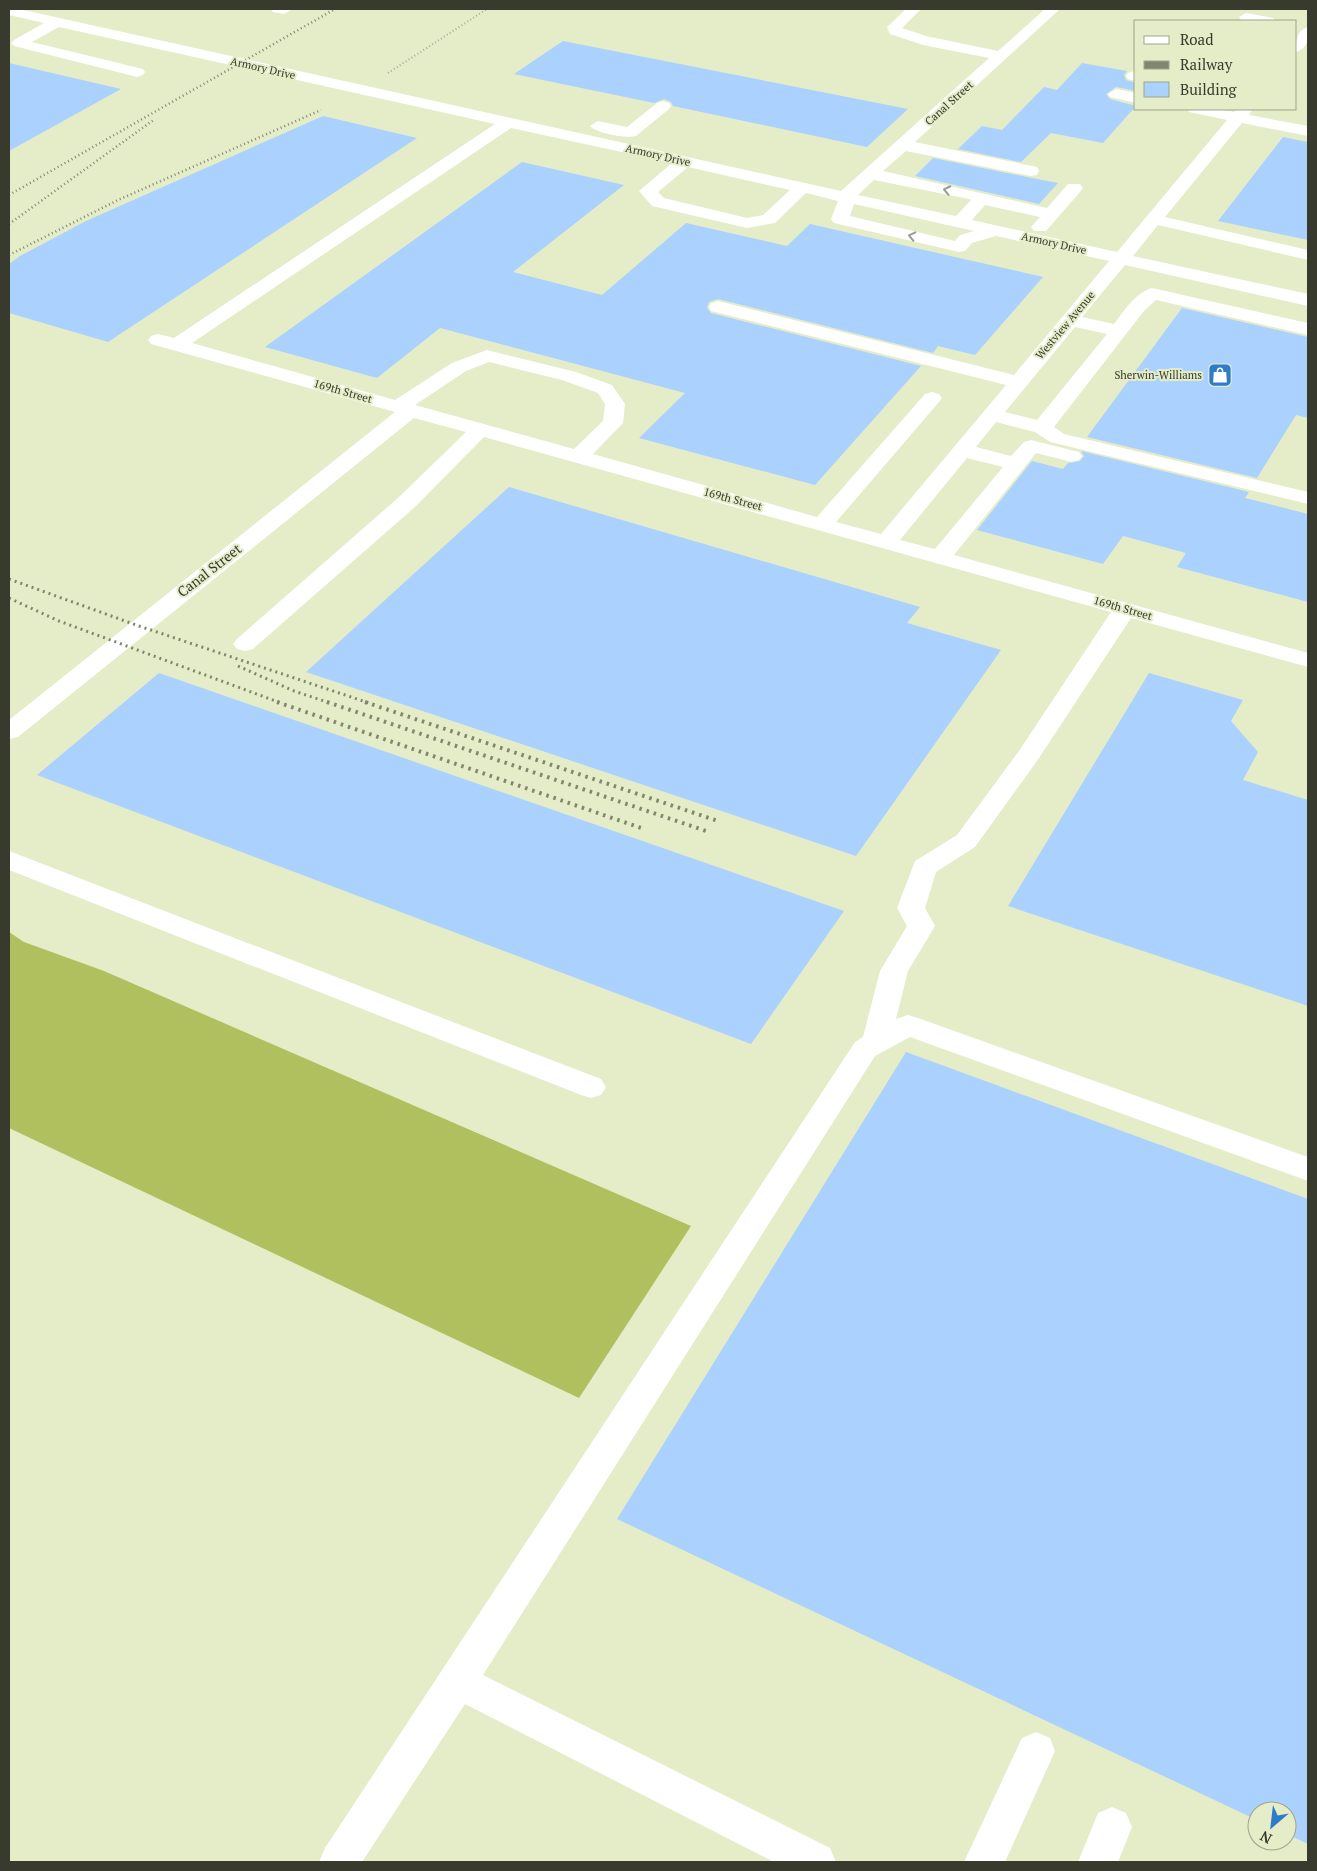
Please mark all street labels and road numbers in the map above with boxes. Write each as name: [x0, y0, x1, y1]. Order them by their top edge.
street label: Armory Drive: [229, 54, 297, 82]
street label: Canal Street: [922, 78, 976, 128]
street label: Armory Drive: [624, 141, 692, 169]
street label: Armory Drive: [1020, 229, 1088, 257]
street label: Westview Avenue: [1032, 288, 1098, 362]
street label: 169th Street: [312, 376, 374, 406]
street label: 169th Street: [702, 484, 764, 514]
street label: Canal Street: [173, 538, 246, 601]
street label: 169th Street: [1092, 593, 1154, 623]

